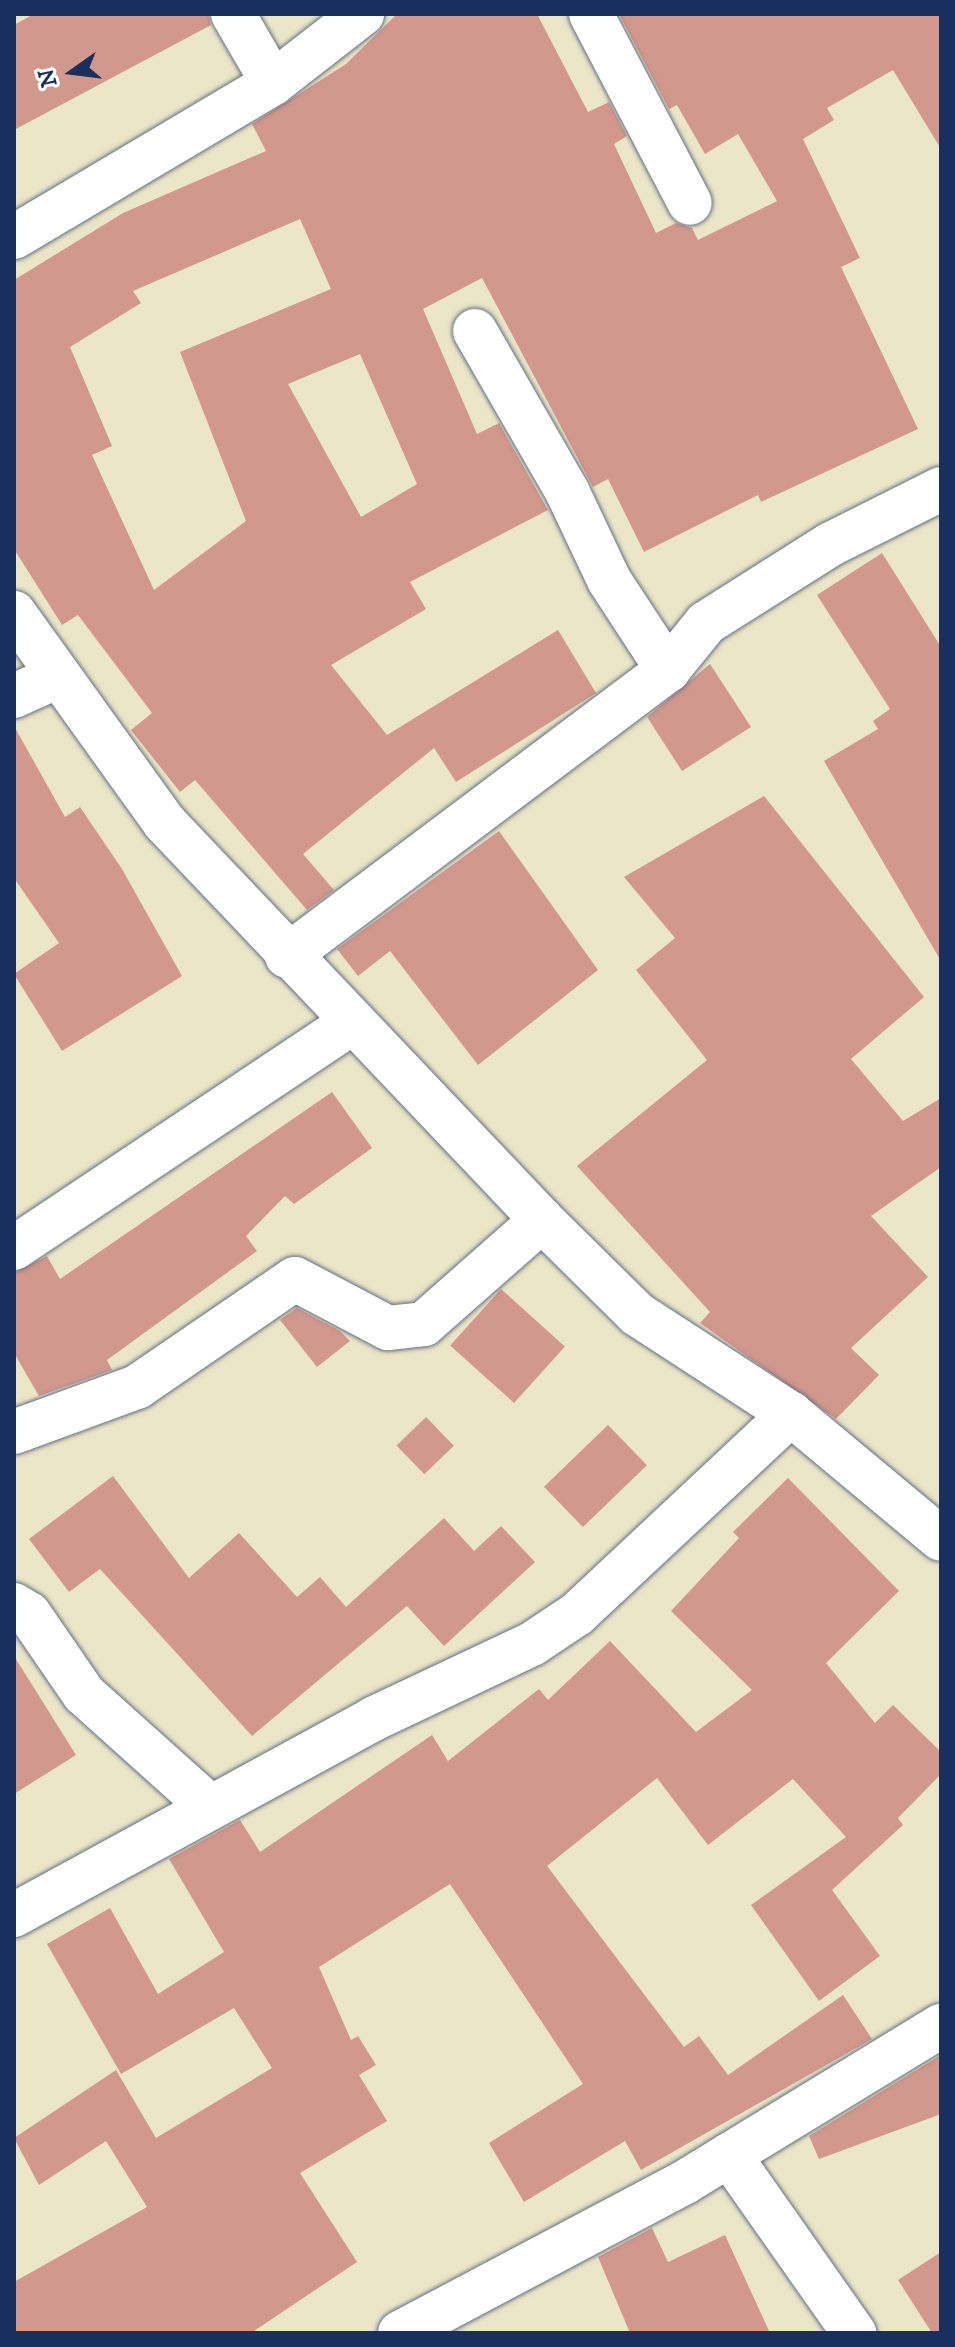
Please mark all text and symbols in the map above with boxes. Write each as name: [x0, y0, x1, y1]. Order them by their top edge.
north arrow: [32, 32, 112, 112]
text: N: [33, 66, 64, 90]

